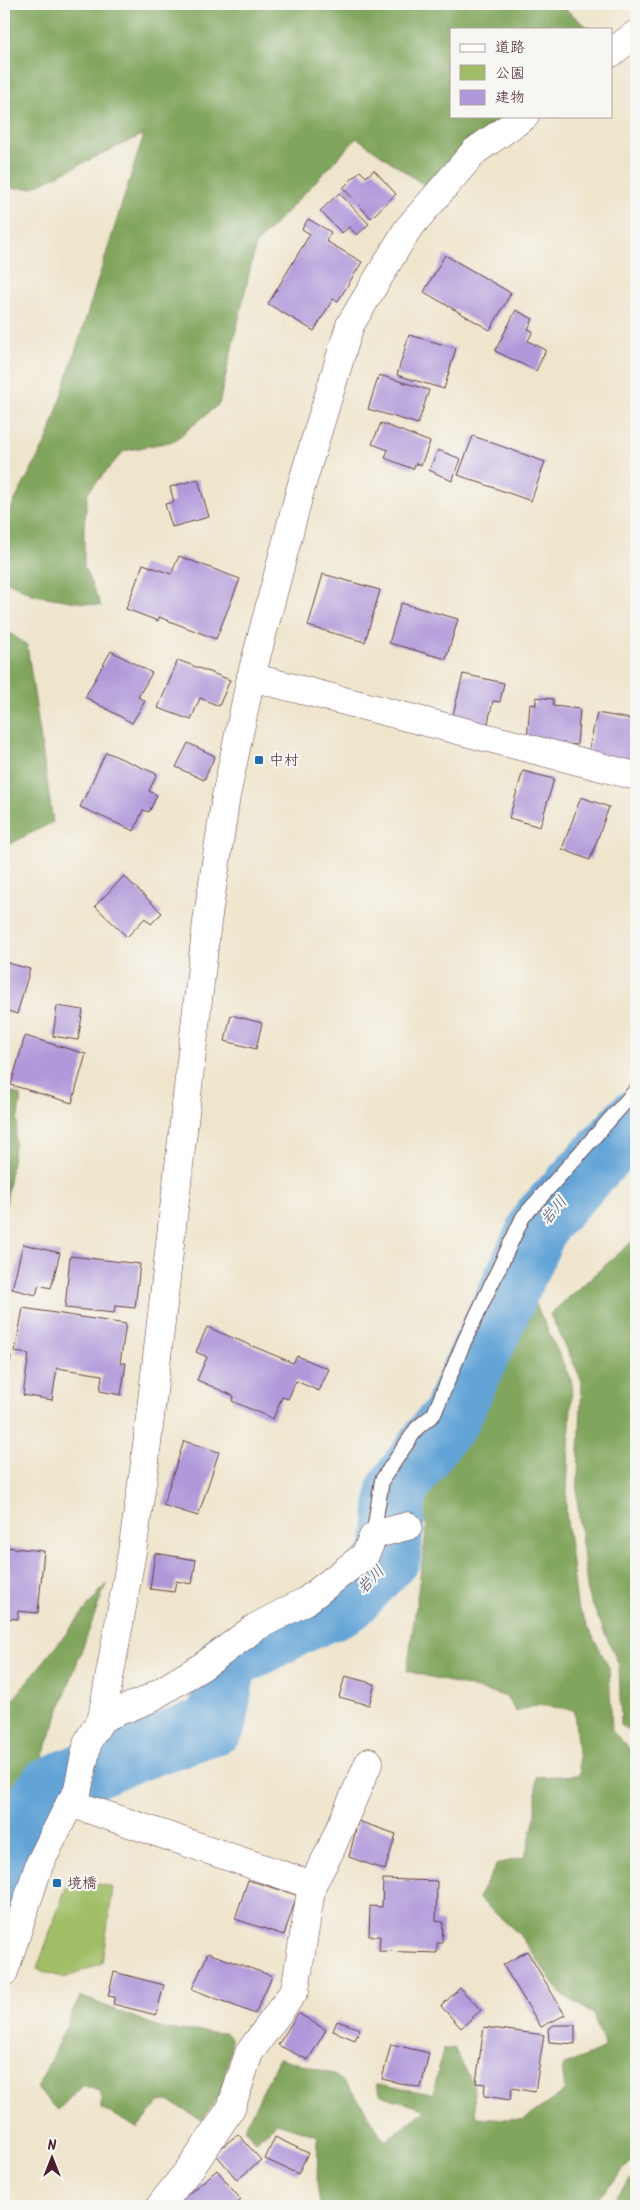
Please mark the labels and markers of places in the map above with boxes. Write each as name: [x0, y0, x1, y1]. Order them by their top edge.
place label: 中村: [269, 749, 299, 773]
marker: 中村: [253, 754, 265, 766]
place label: 境橋: [67, 1872, 97, 1896]
marker: 境橋: [51, 1877, 63, 1889]

